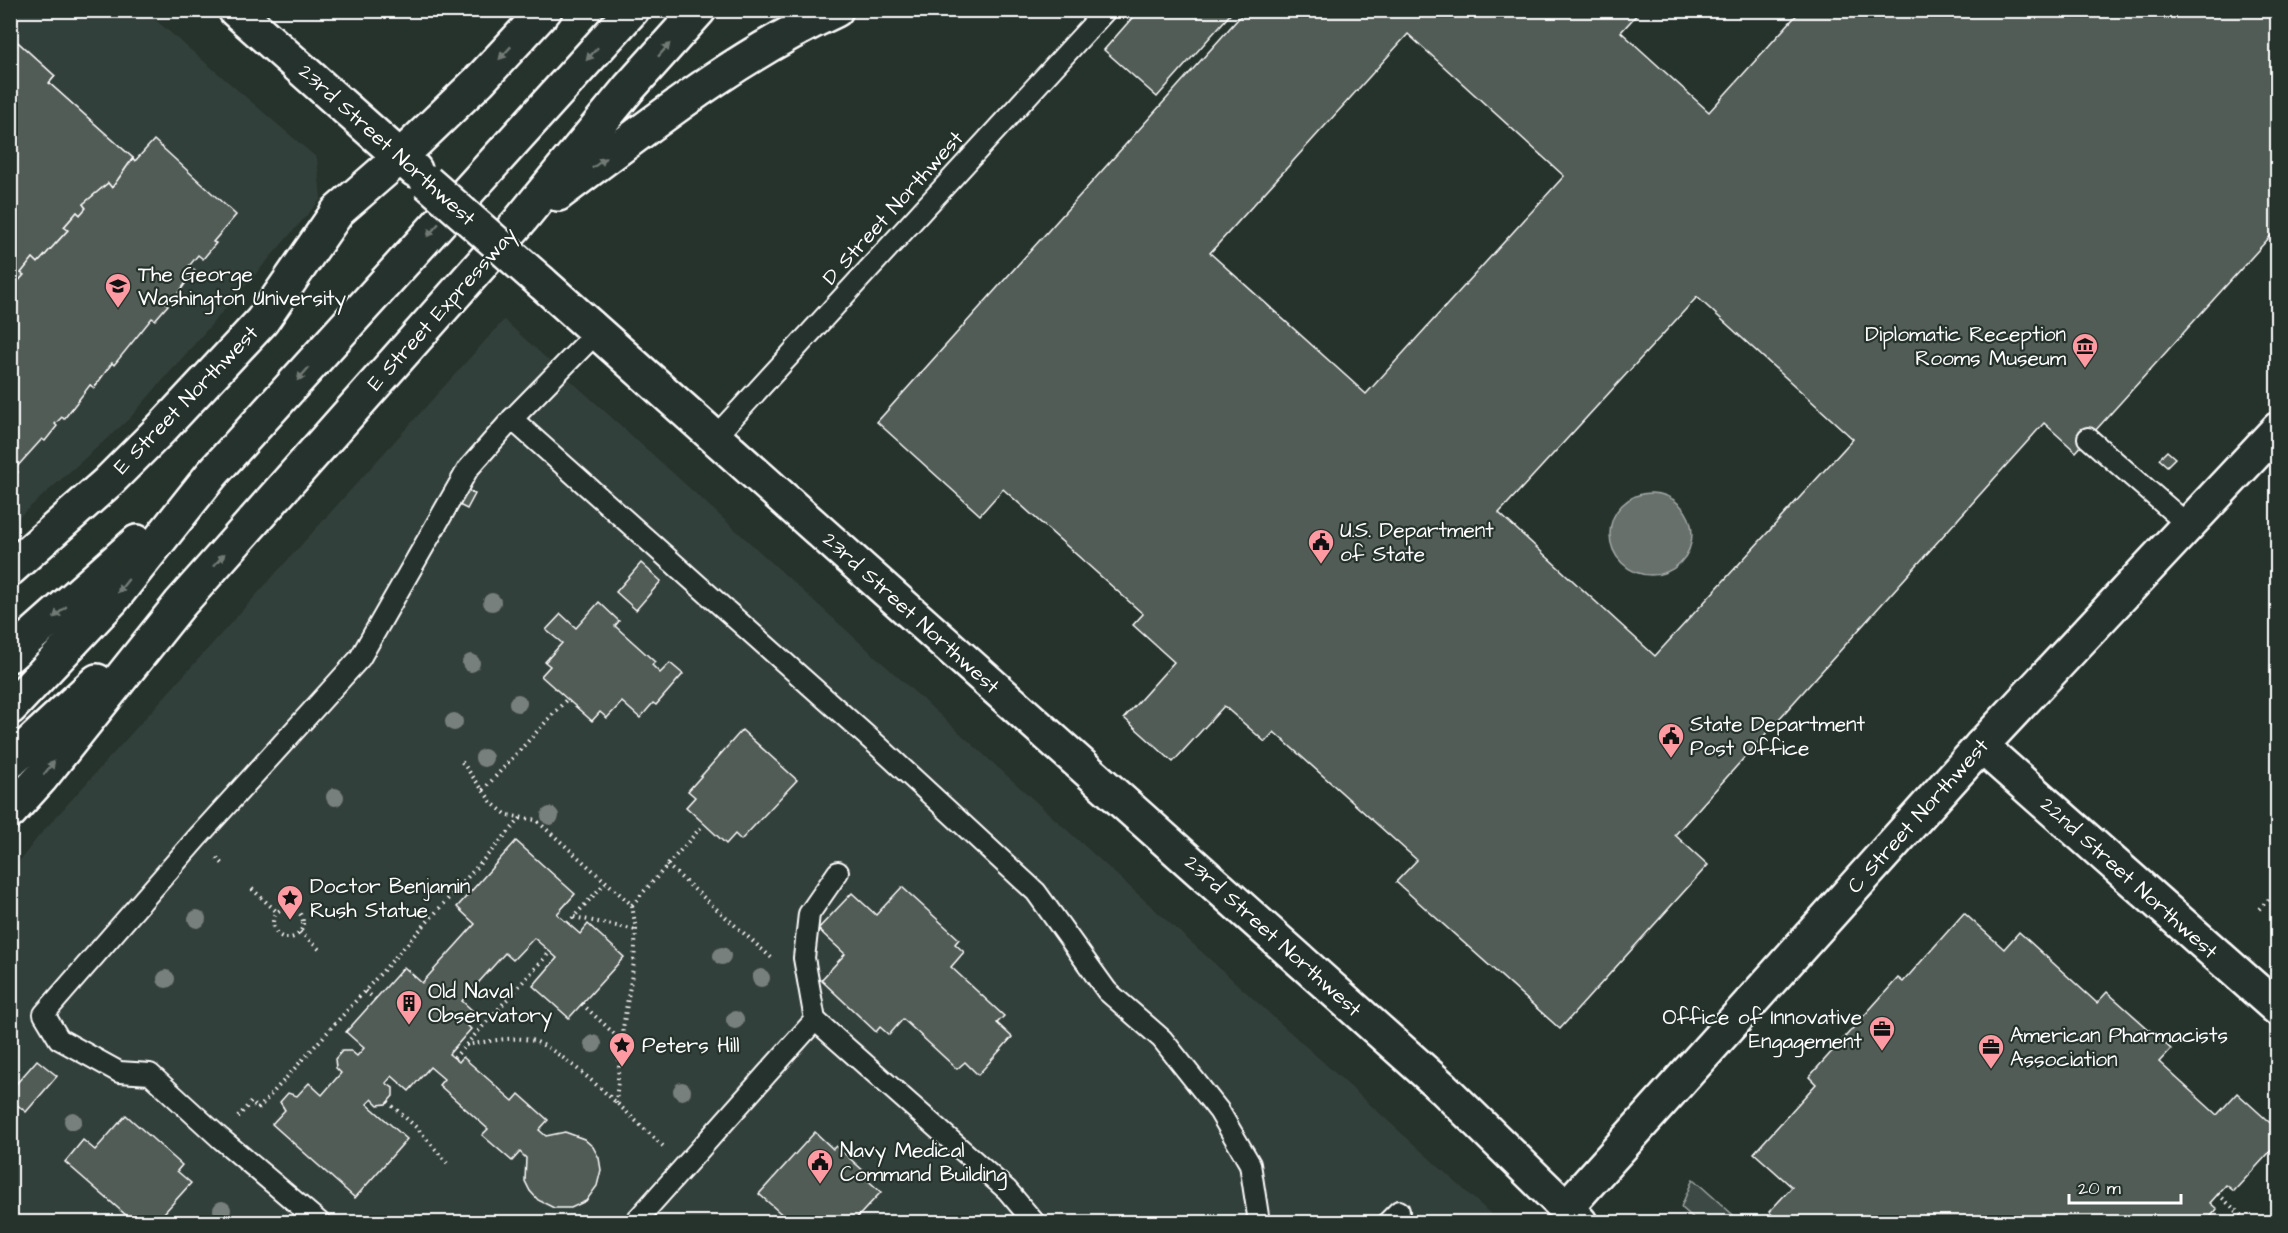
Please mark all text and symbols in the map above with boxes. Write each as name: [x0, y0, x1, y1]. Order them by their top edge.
one-way arrow: [657, 43, 670, 58]
one-way arrow: [498, 46, 512, 61]
one-way arrow: [586, 46, 599, 61]
street label: 23rd Street Northwest: [292, 57, 482, 233]
street label: D Street Northwest: [816, 124, 970, 291]
one-way arrow: [592, 158, 607, 170]
street label: E Street Expressway: [361, 220, 525, 399]
one-way arrow: [426, 222, 440, 237]
place label: The George Washington University: [138, 260, 347, 315]
school or university icon: The George Washington University: [103, 271, 133, 309]
street label: E Street Northwest: [107, 319, 265, 481]
place label: Diplomatic Reception Rooms Museum: [1865, 320, 2067, 373]
museum icon: Diplomatic Reception Rooms Museum: [2070, 331, 2100, 369]
one-way arrow: [297, 366, 310, 381]
place label: U.S. Department of State: [1340, 516, 1494, 569]
street label: 23rd Street Northwest: [816, 525, 1006, 701]
public building icon: U.S. Department of State: [1306, 527, 1336, 565]
one-way arrow: [212, 553, 225, 568]
one-way arrow: [117, 578, 130, 593]
one-way arrow: [52, 605, 67, 619]
place label: State Department Post Office: [1690, 710, 1866, 763]
public building icon: State Department Post Office: [1656, 721, 1686, 759]
street label: C Street Northwest: [1841, 732, 1996, 900]
one-way arrow: [42, 760, 55, 776]
street label: 22nd Street Northwest: [2034, 790, 2224, 966]
street label: 23rd Street Northwest: [1178, 848, 1368, 1024]
place label: Doctor Benjamin Rush Statue: [310, 872, 470, 925]
place icon: Doctor Benjamin Rush Statue: [275, 883, 305, 921]
place label: Old Naval Observatory: [428, 977, 553, 1032]
building icon: Old Naval Observatory: [394, 988, 424, 1026]
place label: Office of Innovative Engagement: [1663, 1003, 1863, 1058]
office icon: Office of Innovative Engagement: [1867, 1014, 1897, 1052]
place label: American Pharmacists Association: [2010, 1021, 2228, 1074]
place icon: Peters Hill: [607, 1030, 637, 1068]
place label: Peters Hill: [642, 1031, 740, 1060]
office icon: American Pharmacists Association: [1976, 1032, 2006, 1070]
place label: Navy Medical Command Building: [840, 1136, 1007, 1191]
public building icon: Navy Medical Command Building: [805, 1147, 835, 1185]
scale bar: [2069, 1167, 2182, 1205]
text: 20 m: [2078, 1176, 2121, 1201]

